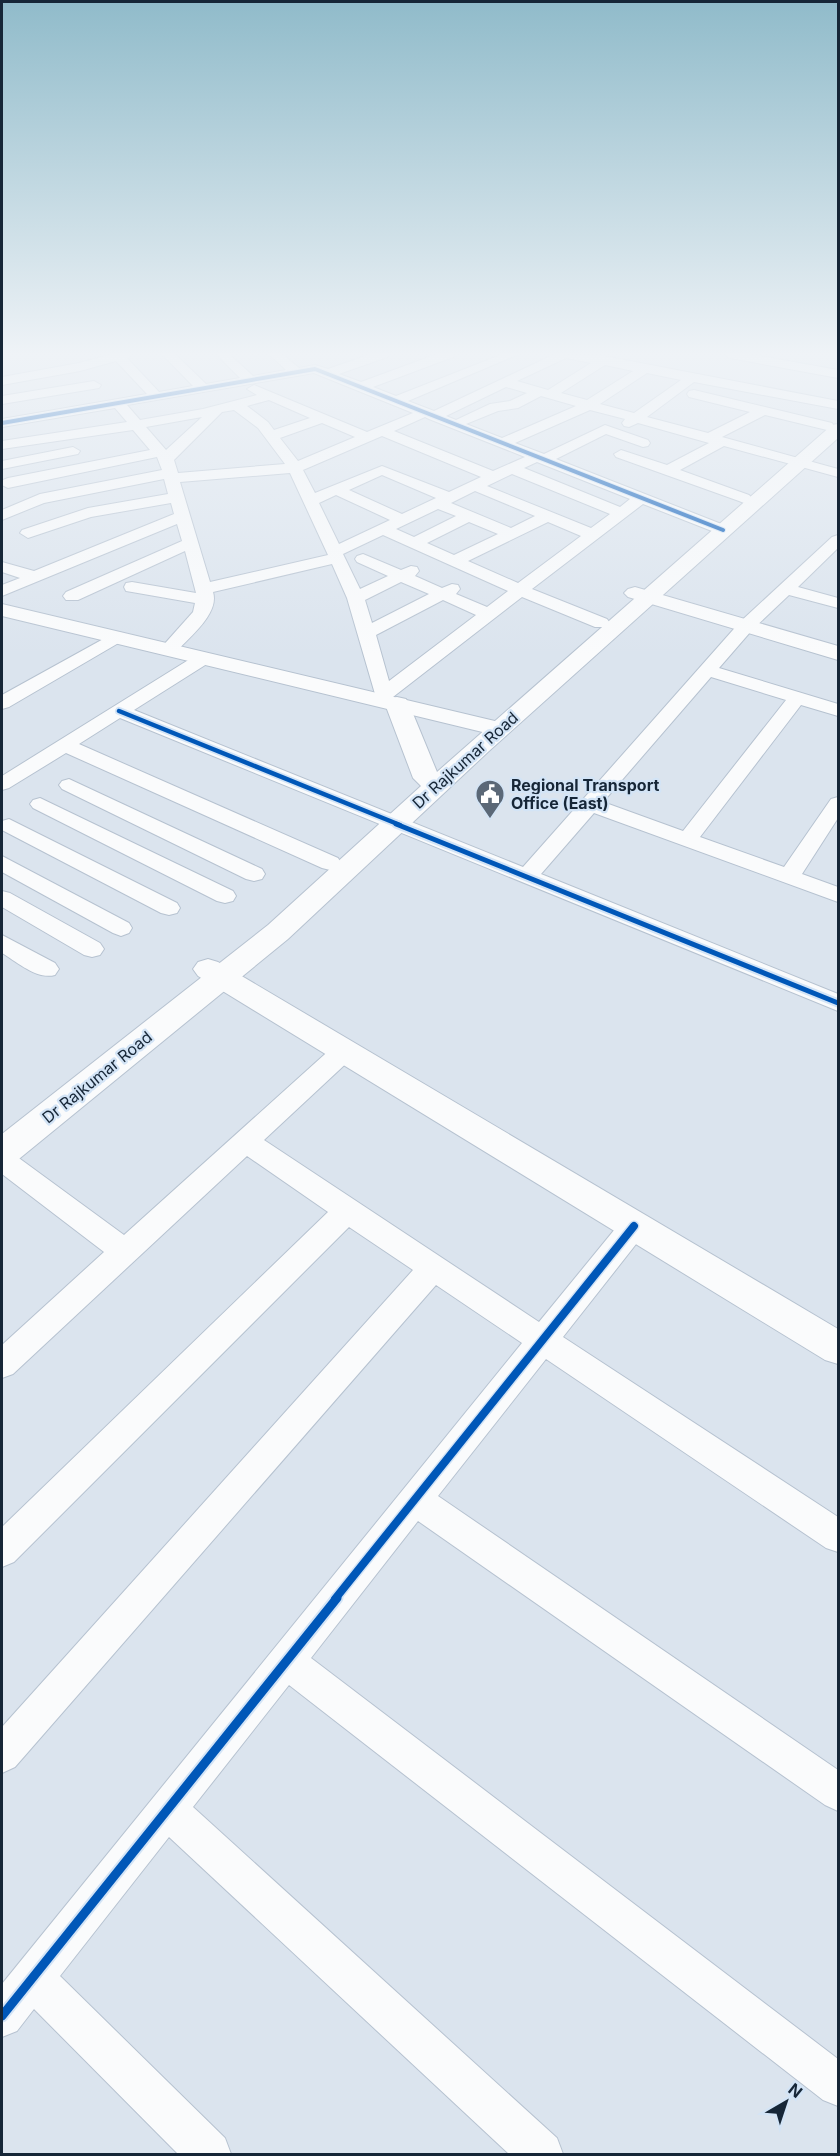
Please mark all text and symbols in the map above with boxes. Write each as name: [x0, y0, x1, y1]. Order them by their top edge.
street label: Dr Rajkumar Road: [408, 707, 522, 813]
place label: Regional Transport Office (East): [511, 775, 659, 813]
public building icon: Regional Transport Office (East): [474, 778, 506, 820]
street label: Dr Rajkumar Road: [38, 1027, 156, 1127]
north arrow: [756, 2072, 816, 2132]
text: N: [784, 2079, 806, 2102]

